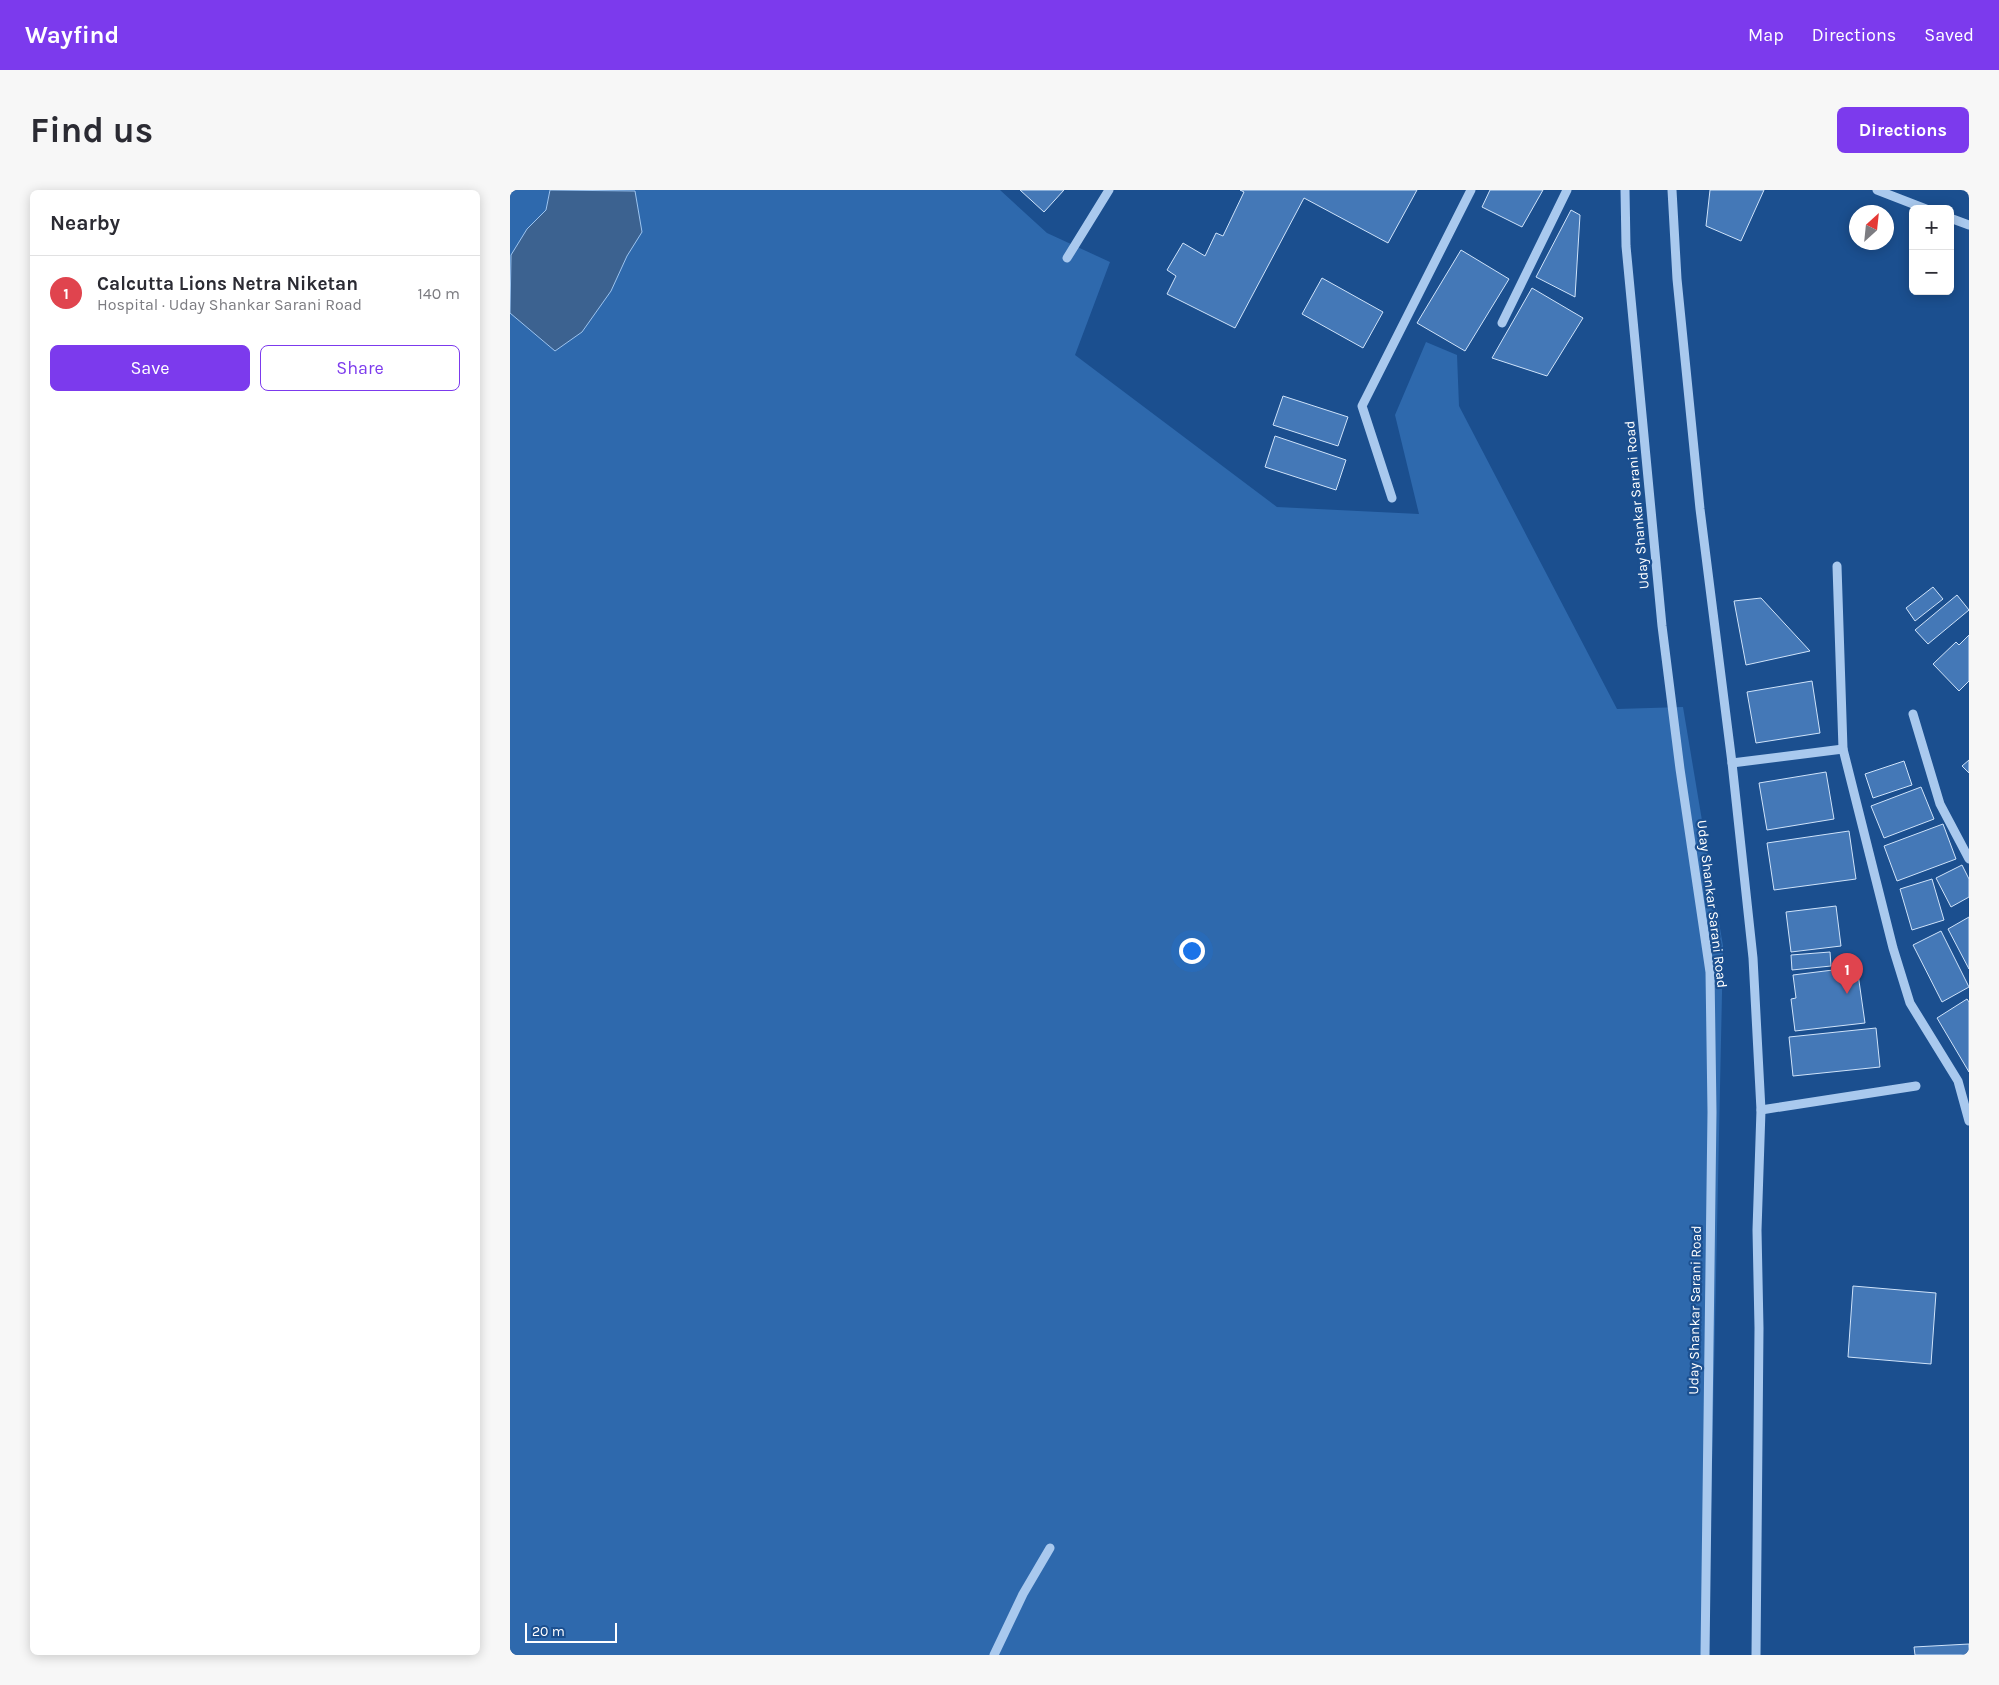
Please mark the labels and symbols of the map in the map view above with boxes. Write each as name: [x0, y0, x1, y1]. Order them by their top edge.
north arrow: [1849, 205, 1894, 250]
street label: Uday Shankar Sarani Road: [1621, 420, 1653, 590]
street label: Uday Shankar Sarani Road: [1693, 819, 1731, 989]
your location: [1179, 938, 1205, 964]
pin: 1: [1831, 953, 1863, 994]
street label: Uday Shankar Sarani Road: [1685, 1225, 1705, 1395]
scale bar: [525, 1620, 618, 1643]

